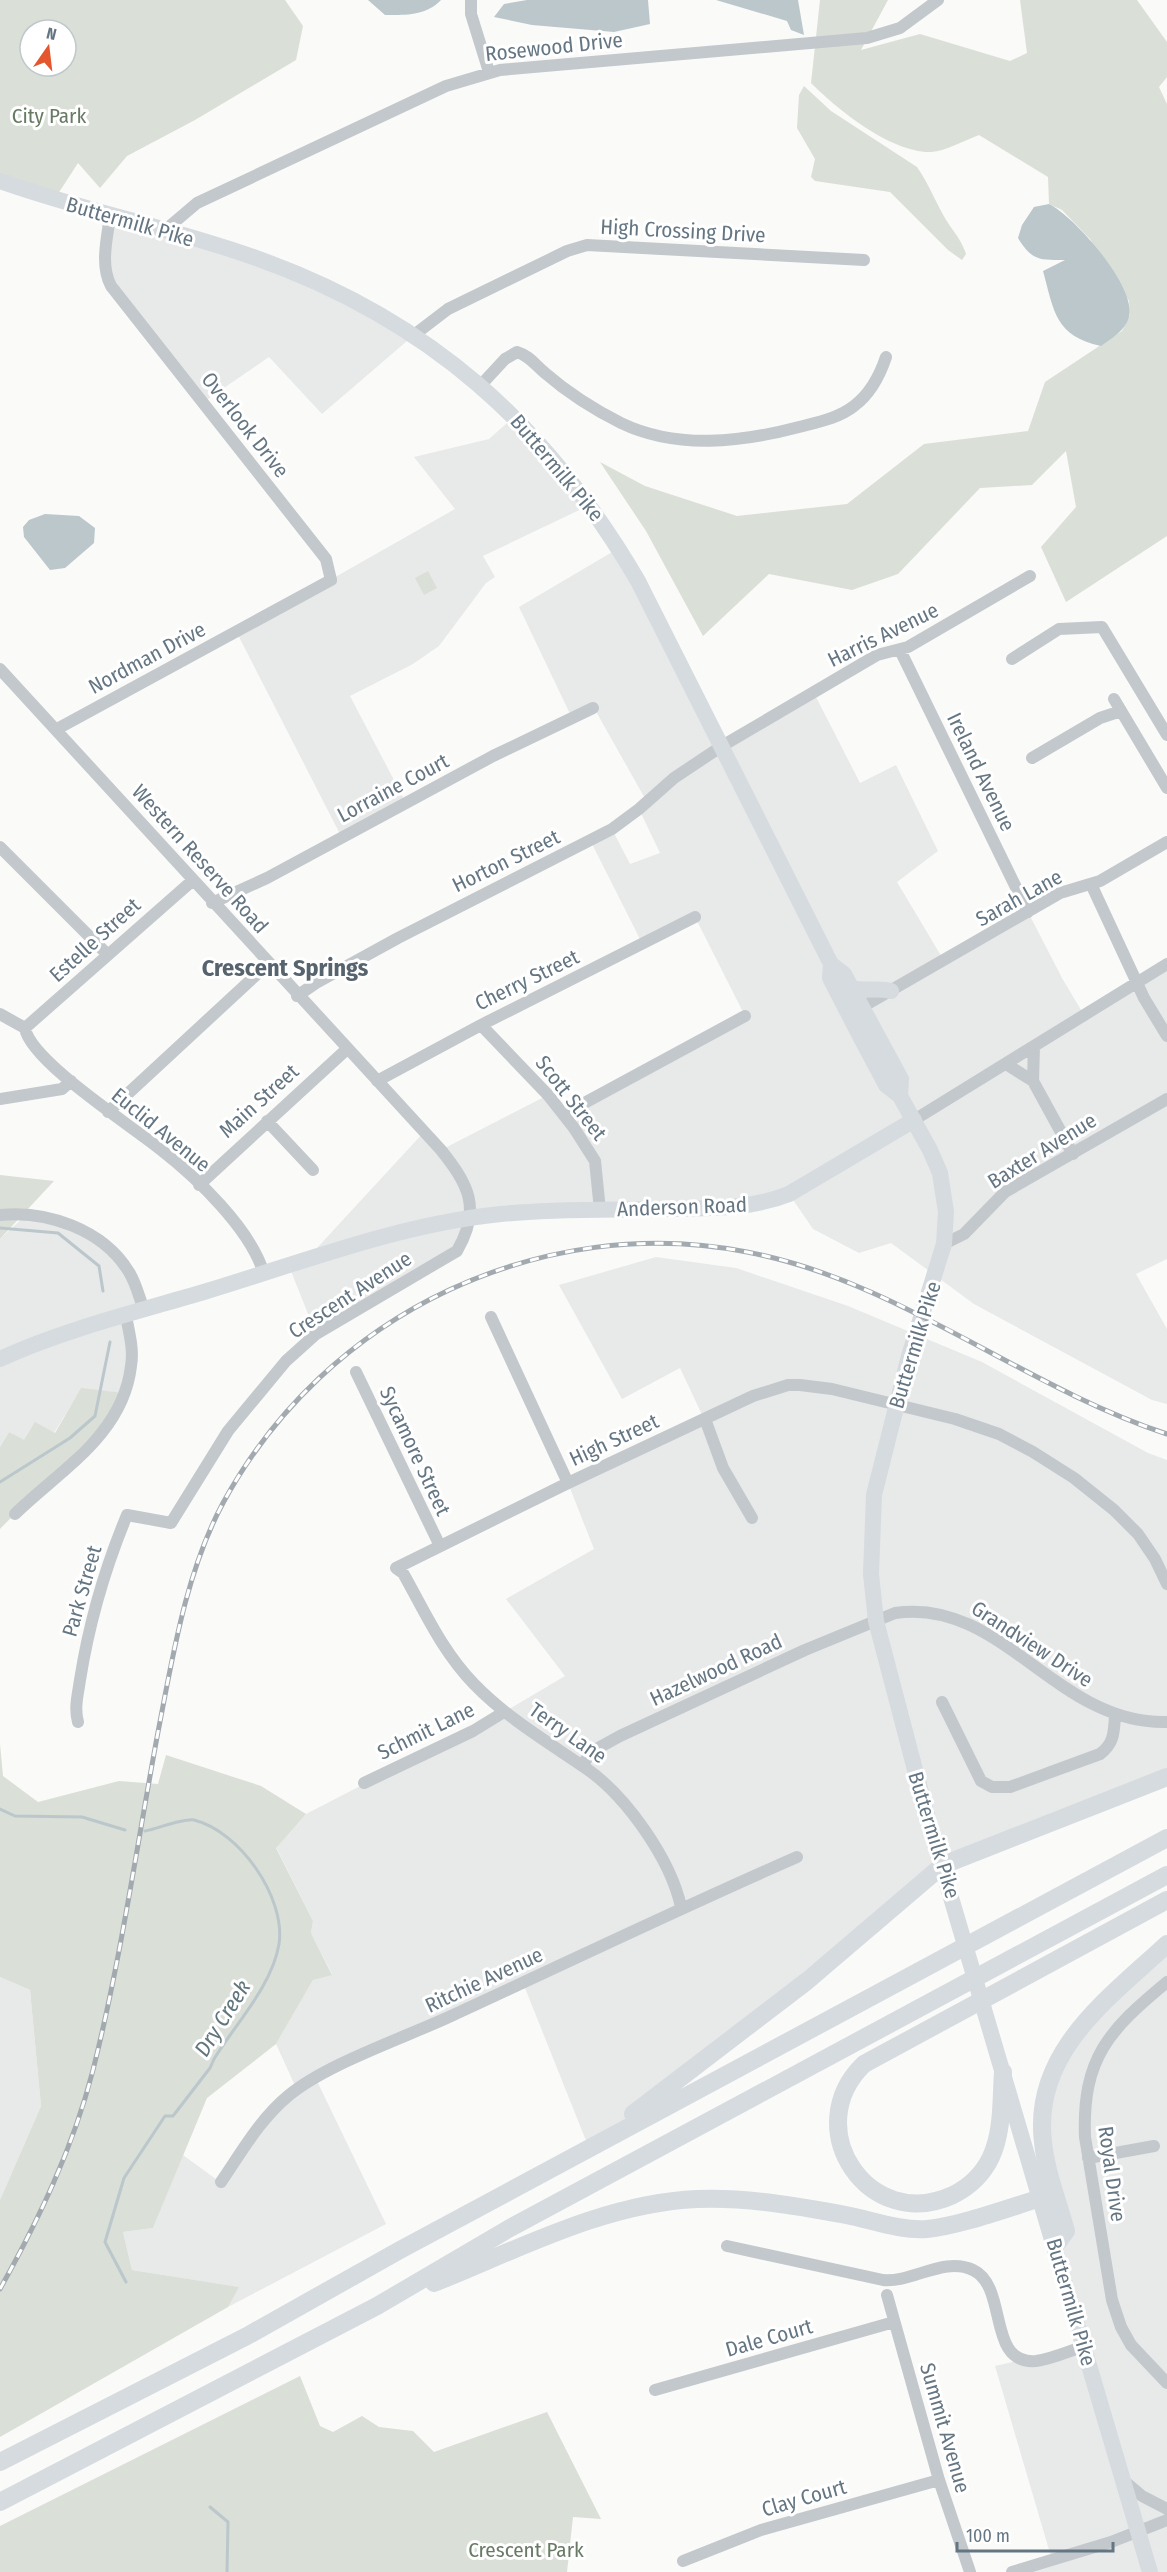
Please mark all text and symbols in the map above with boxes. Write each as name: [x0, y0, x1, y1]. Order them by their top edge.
north arrow: [18, 18, 78, 78]
text: N: [45, 24, 58, 44]
street label: Rosewood Drive: [484, 27, 624, 67]
park label: City Park: [12, 103, 86, 129]
street label: Buttermilk Pike: [63, 191, 197, 253]
street label: High Crossing Drive: [600, 214, 766, 248]
street label: Overlook Drive: [196, 367, 294, 483]
street label: Buttermilk Pike: [505, 409, 609, 527]
street label: Harris Avenue: [823, 597, 943, 673]
street label: Nordman Drive: [84, 616, 210, 700]
street label: Ireland Avenue: [941, 708, 1021, 836]
street label: Lorraine Court: [333, 748, 453, 828]
street label: Western Reserve Road: [126, 779, 274, 939]
street label: Horton Street: [448, 824, 564, 898]
street label: Sarah Lane: [971, 864, 1067, 932]
street label: Estelle Street: [44, 892, 146, 988]
street label: Cherry Street: [471, 944, 583, 1016]
district label: Crescent Springs: [202, 954, 369, 982]
street label: Scott Street: [530, 1050, 612, 1146]
street label: Main Street: [214, 1058, 304, 1144]
street label: Euclid Avenue: [106, 1082, 216, 1178]
street label: Baxter Avenue: [983, 1107, 1101, 1195]
street label: Anderson Road: [616, 1192, 748, 1222]
street label: Crescent Avenue: [284, 1246, 416, 1344]
street label: Buttermilk Pike: [883, 1278, 947, 1412]
street label: Sycamore Street: [374, 1382, 456, 1520]
street label: High Street: [565, 1408, 663, 1472]
street label: Park Street: [57, 1542, 107, 1640]
street label: Grandview Drive: [966, 1595, 1098, 1693]
street label: Hazelwood Road: [646, 1628, 786, 1712]
street label: Schmit Lane: [373, 1696, 479, 1766]
street label: Terry Lane: [524, 1697, 612, 1769]
street label: Buttermilk Pike: [902, 1768, 966, 1902]
street label: Ritchie Avenue: [421, 1941, 547, 2019]
water label: Dry Creek: [189, 1975, 256, 2061]
street label: Royal Drive: [1092, 2125, 1132, 2223]
street label: Buttermilk Pike: [1040, 2235, 1102, 2369]
street label: Dale Court: [722, 2313, 816, 2363]
street label: Summit Avenue: [914, 2360, 976, 2496]
street label: Clay Court: [759, 2474, 849, 2522]
scale bar: [957, 2515, 1113, 2553]
text: 100 m: [966, 2525, 1010, 2547]
park label: Crescent Park: [468, 2537, 584, 2563]

